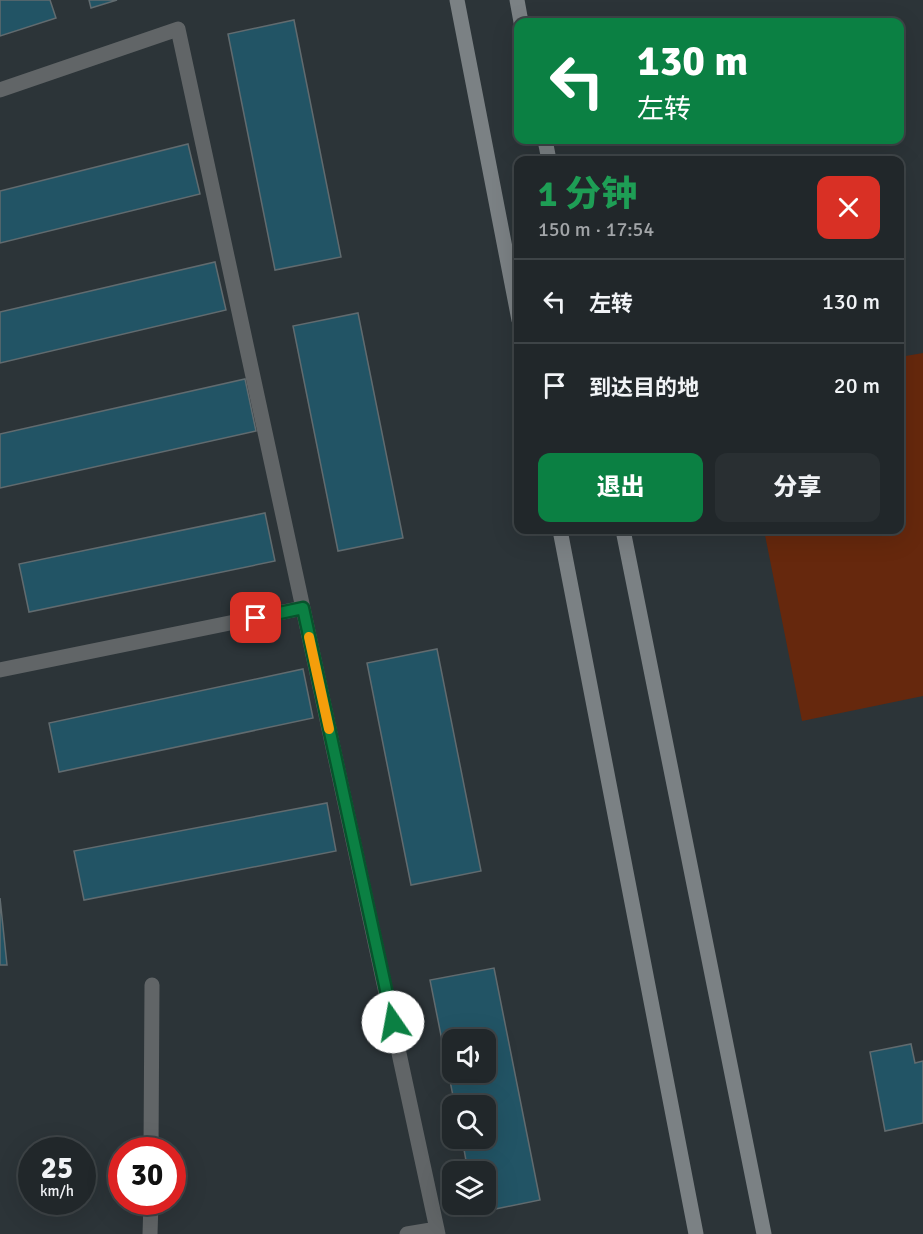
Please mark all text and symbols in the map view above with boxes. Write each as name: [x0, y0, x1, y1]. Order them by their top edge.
text: 130 m: [637, 36, 748, 87]
icon: left: [538, 42, 616, 120]
text: 左转: [637, 93, 691, 126]
text: 1 分钟: [538, 172, 637, 217]
button: close: [817, 176, 880, 239]
text: 150 m · 17:54: [538, 217, 654, 242]
icon: left: [538, 285, 571, 318]
text: 130 m: [822, 288, 880, 315]
text: 左转: [589, 290, 633, 317]
icon: arrive: [538, 369, 571, 402]
text: 20 m: [834, 372, 880, 399]
text: 到达目的地: [589, 374, 699, 401]
button: 退出: [538, 453, 703, 522]
button: 分享: [715, 453, 880, 522]
pin: [230, 592, 281, 643]
icon: arrive: [239, 601, 272, 634]
position arrow: [361, 990, 425, 1054]
map controls: [442, 1029, 496, 1215]
button: sound: [442, 1029, 496, 1083]
button: search: [442, 1095, 496, 1149]
speed limit sign: 30: [108, 1137, 186, 1215]
text: 25: [41, 1150, 73, 1187]
button: layers: [442, 1161, 496, 1215]
text: km/h: [40, 1182, 74, 1200]

